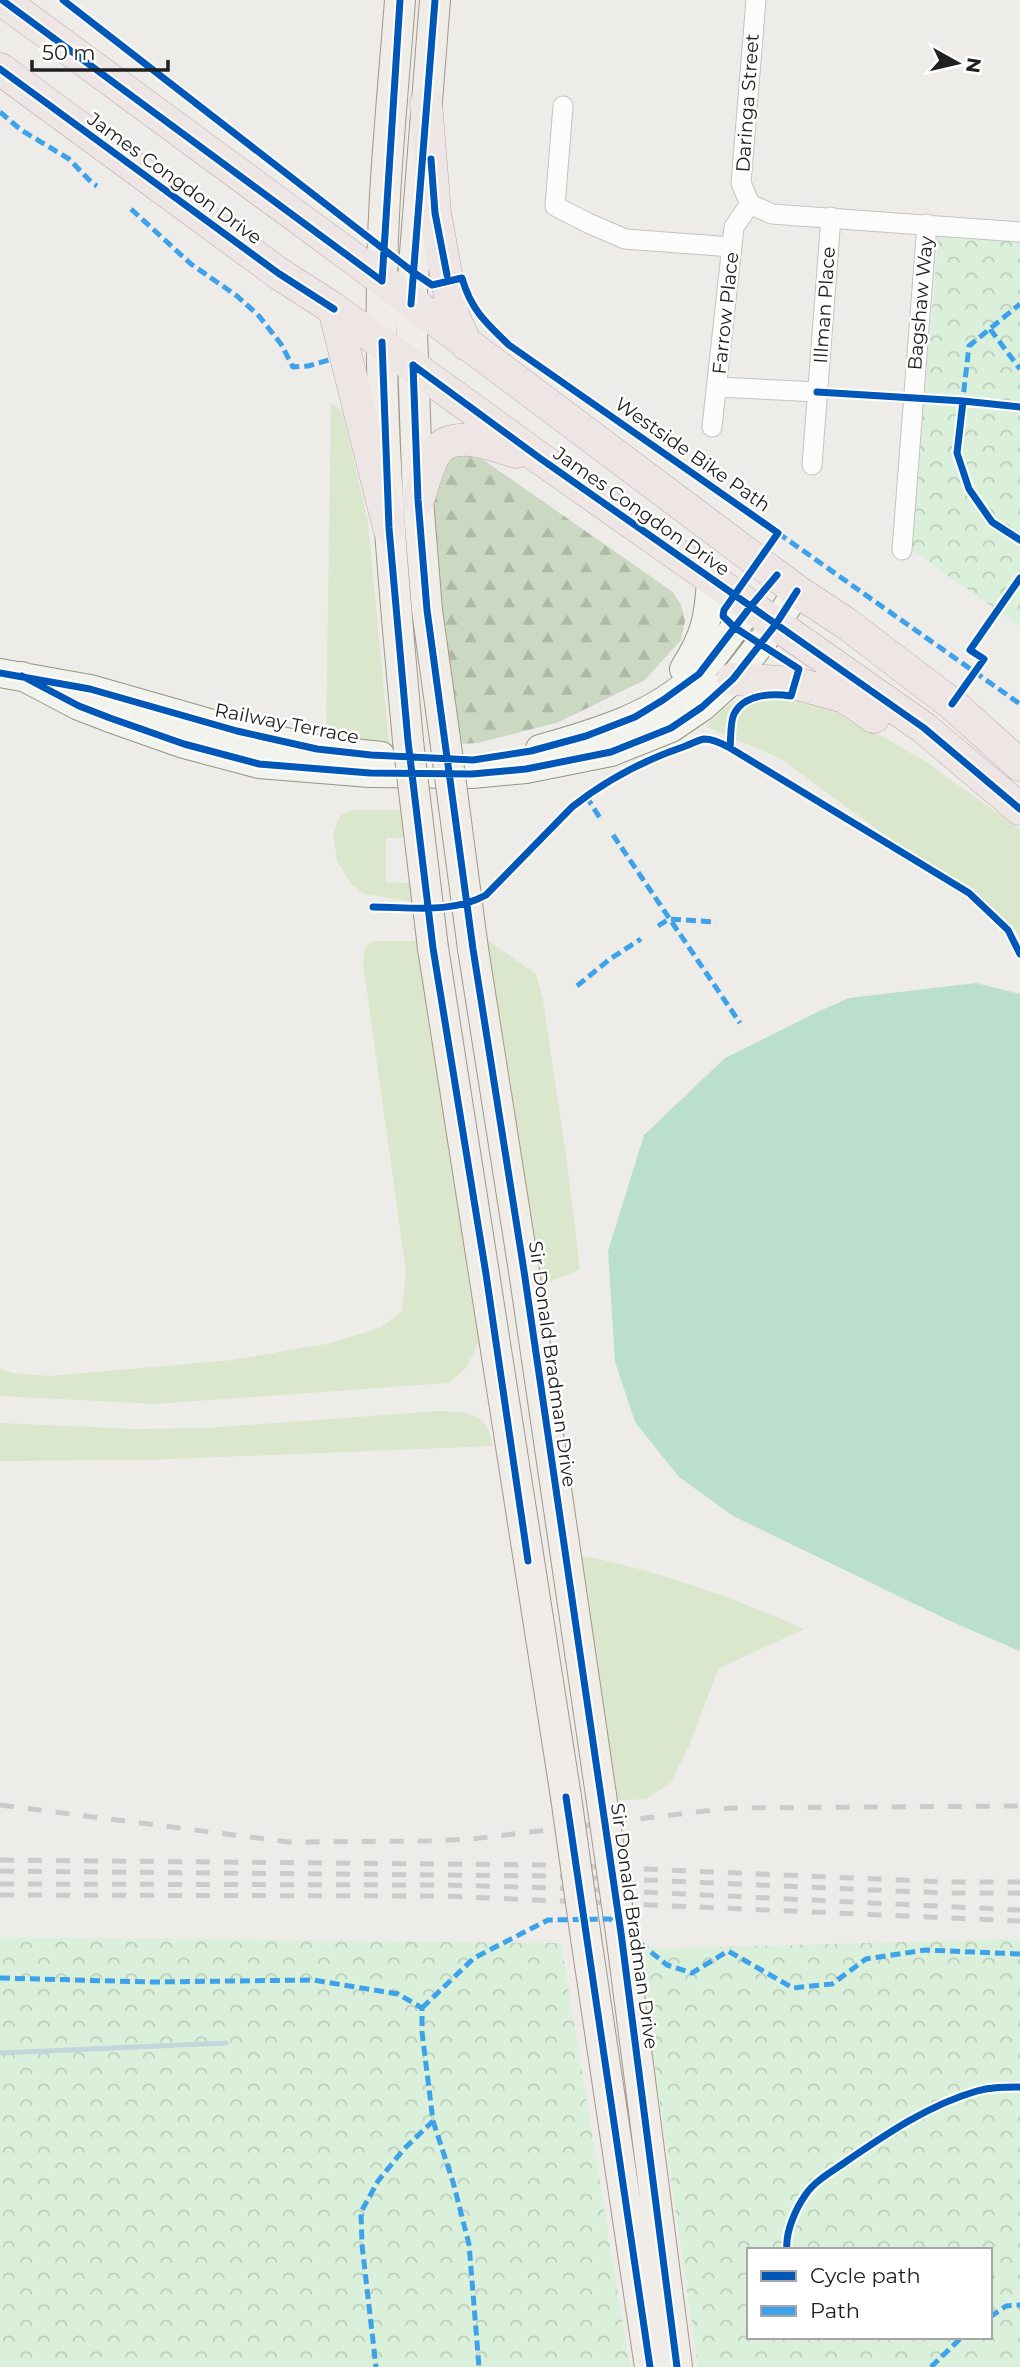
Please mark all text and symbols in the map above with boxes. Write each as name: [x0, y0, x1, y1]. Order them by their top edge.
scale bar: [32, 28, 168, 72]
north arrow: [922, 28, 992, 98]
street label: Daringa Street: [731, 33, 764, 173]
text: 50 m: [42, 40, 96, 65]
text: N: [961, 56, 986, 75]
street label: James Congdon Drive: [82, 107, 266, 249]
street label: Bagshaw Way: [903, 234, 938, 371]
street label: Illman Place: [809, 246, 840, 364]
street label: Farrow Place: [708, 251, 743, 375]
street label: Westside Bike Path: [611, 392, 775, 517]
street label: James Congdon Drive: [548, 441, 734, 581]
street label: Railway Terrace: [213, 698, 361, 749]
street label: Sir Donald Bradman Drive: [524, 1240, 581, 1489]
street label: Sir Donald Bradman Drive: [606, 1802, 663, 2051]
legend: [747, 2248, 992, 2339]
text: Cycle path: [810, 2263, 921, 2288]
text: Path: [810, 2298, 860, 2323]

